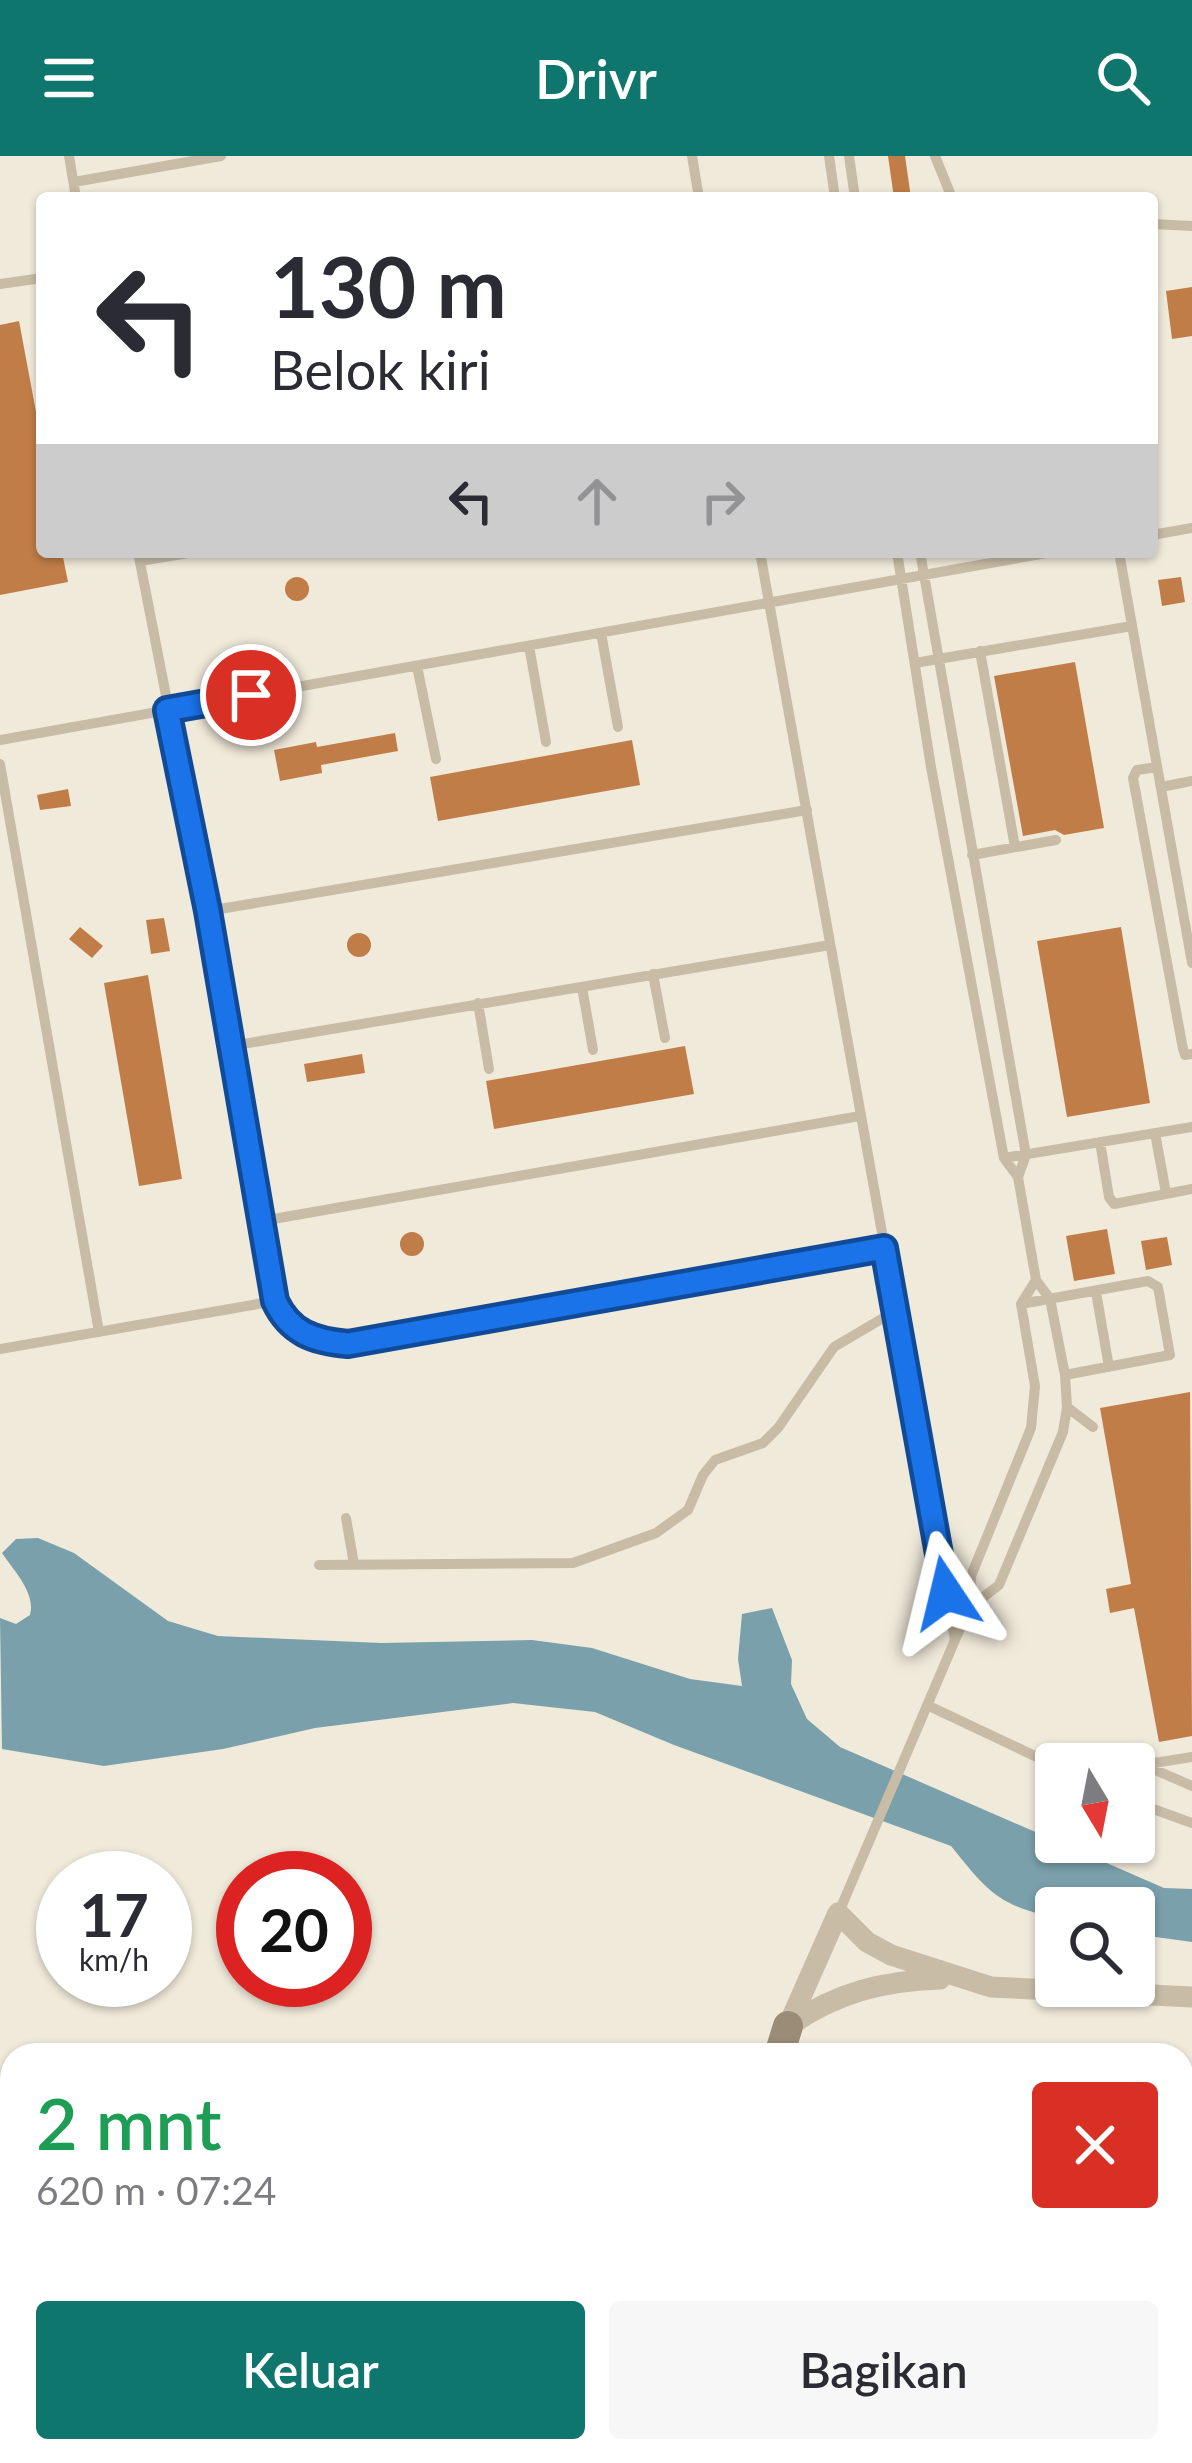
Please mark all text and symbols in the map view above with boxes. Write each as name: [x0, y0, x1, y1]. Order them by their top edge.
icon: menu: [36, 45, 102, 111]
icon: search: [1090, 45, 1156, 111]
text: Drivr: [535, 46, 657, 111]
text: 130 m: [270, 235, 507, 336]
icon: left: [72, 240, 228, 396]
text: Belok kiri: [270, 337, 491, 402]
icon: left: [438, 468, 504, 534]
icon: ahead: [564, 468, 630, 534]
icon: right: [690, 468, 756, 534]
pin: [200, 644, 302, 746]
icon: arrive: [218, 662, 284, 728]
position arrow: [883, 1530, 1009, 1656]
north arrow: [1035, 1743, 1155, 1863]
map controls: [1035, 1743, 1155, 2007]
speed limit sign: 20: [216, 1851, 372, 2007]
text: 17: [79, 1878, 149, 1950]
button: search: [1035, 1887, 1155, 2007]
text: km/h: [79, 1941, 149, 1977]
text: 2 mnt: [36, 2079, 222, 2165]
button: close: [1032, 2082, 1158, 2208]
text: 620 m · 07:24: [36, 2167, 276, 2213]
button: Keluar: [36, 2301, 585, 2439]
button: Bagikan: [609, 2301, 1158, 2439]

